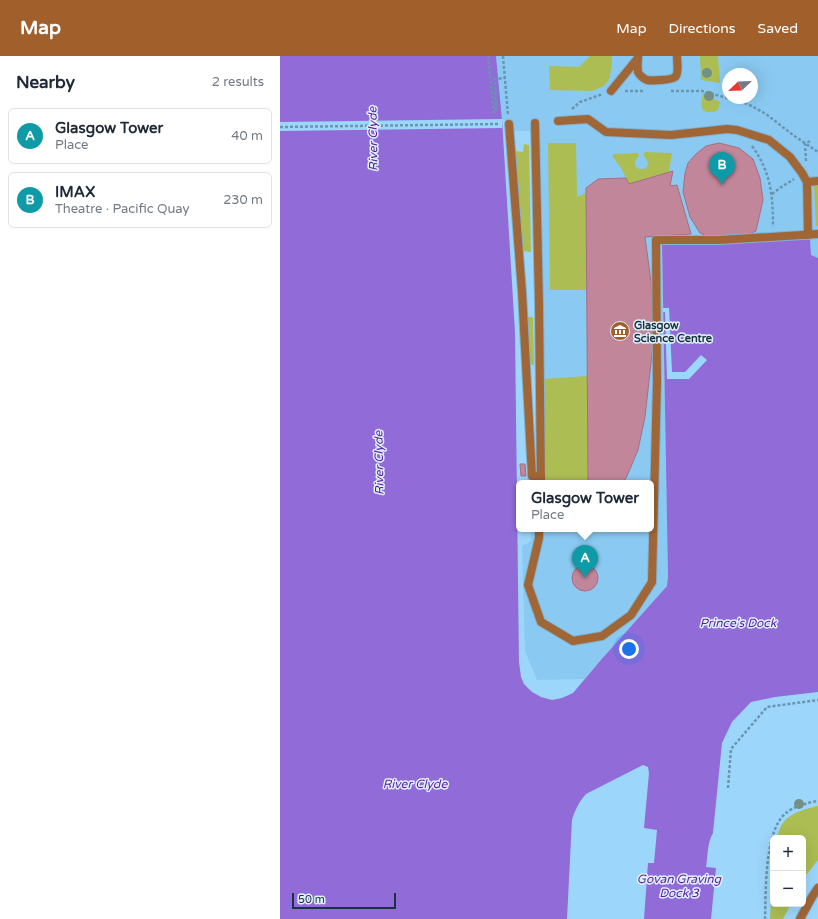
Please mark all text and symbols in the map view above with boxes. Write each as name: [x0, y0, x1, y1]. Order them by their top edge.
text: Map: [20, 17, 61, 39]
text: Map: [616, 20, 647, 37]
text: Directions: [669, 20, 736, 37]
text: Saved: [758, 20, 798, 37]
north arrow: [722, 68, 758, 104]
text: Nearby: [16, 72, 75, 93]
text: 2 results: [212, 74, 264, 90]
water label: River Clyde: [365, 105, 381, 171]
text: Glasgow Tower: [55, 119, 163, 137]
text: A: [25, 128, 35, 144]
text: 40 m: [231, 128, 263, 144]
text: Place: [55, 137, 88, 153]
pin: B: [709, 152, 735, 185]
text: IMAX: [55, 183, 95, 201]
text: B: [25, 192, 35, 208]
text: 230 m: [223, 192, 263, 208]
text: Theatre · Pacific Quay: [55, 201, 190, 217]
place label: Glasgow Science Centre: [634, 319, 713, 345]
museum icon: Glasgow Science Centre: [609, 320, 631, 342]
water label: River Clyde: [371, 429, 387, 495]
popup: [516, 480, 654, 532]
text: Glasgow Tower: [531, 489, 639, 507]
text: Place: [531, 507, 564, 523]
pin: A: [572, 545, 598, 578]
water label: Prince's Dock: [700, 616, 778, 630]
your location: [619, 639, 639, 659]
water label: River Clyde: [383, 777, 448, 791]
map controls: [770, 835, 806, 907]
button: +: [770, 835, 806, 871]
button: −: [770, 871, 806, 907]
water label: Govan Graving Dock 3: [637, 872, 723, 900]
scale bar: [292, 891, 396, 910]
text: 50 m: [298, 893, 325, 906]

